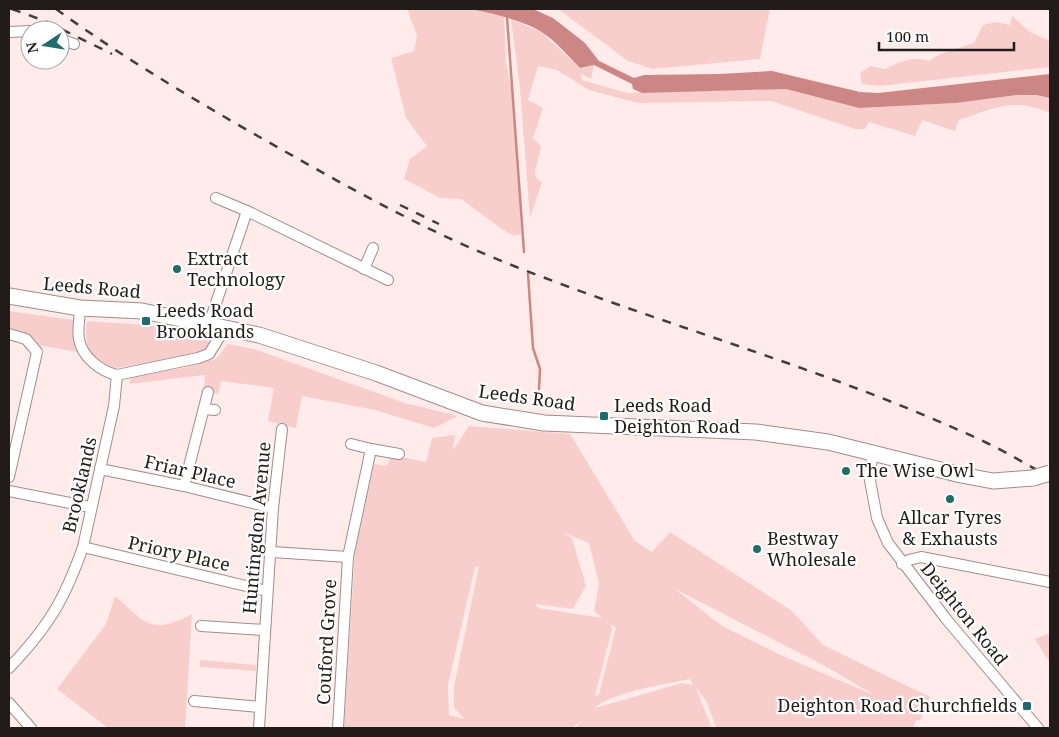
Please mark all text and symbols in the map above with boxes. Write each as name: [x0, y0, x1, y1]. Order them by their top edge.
north arrow: [20, 20, 70, 70]
scale bar: [879, 20, 1014, 52]
text: 100 m: [886, 26, 929, 46]
text: N: [21, 40, 42, 55]
place label: Extract Technology: [187, 246, 286, 291]
marker: Extract Technology: [171, 263, 183, 275]
street label: Leeds Road: [42, 271, 142, 303]
place label: Leeds Road Brooklands: [156, 298, 254, 343]
marker: Leeds Road Brooklands: [140, 315, 152, 327]
street label: Leeds Road: [477, 378, 577, 416]
place label: Leeds Road Deighton Road: [614, 393, 740, 438]
marker: Leeds Road Deighton Road: [598, 410, 610, 422]
street label: Brooklands: [56, 434, 102, 535]
street label: Huntingdon Avenue: [237, 441, 275, 615]
street label: Friar Place: [142, 449, 238, 493]
place label: The Wise Owl: [856, 458, 975, 482]
marker: The Wise Owl: [840, 465, 852, 477]
marker: Allcar Tyres & Exhausts: [944, 493, 956, 505]
place label: Allcar Tyres & Exhausts: [898, 505, 1002, 550]
place label: Bestway Wholesale: [767, 526, 856, 571]
street label: Priory Place: [126, 530, 233, 576]
marker: Bestway Wholesale: [751, 543, 763, 555]
street label: Deighton Road: [916, 557, 1014, 670]
street label: Couford Grove: [311, 578, 341, 705]
place label: Deighton Road Churchfields: [777, 693, 1017, 717]
marker: Deighton Road Churchfields: [1021, 700, 1033, 712]

